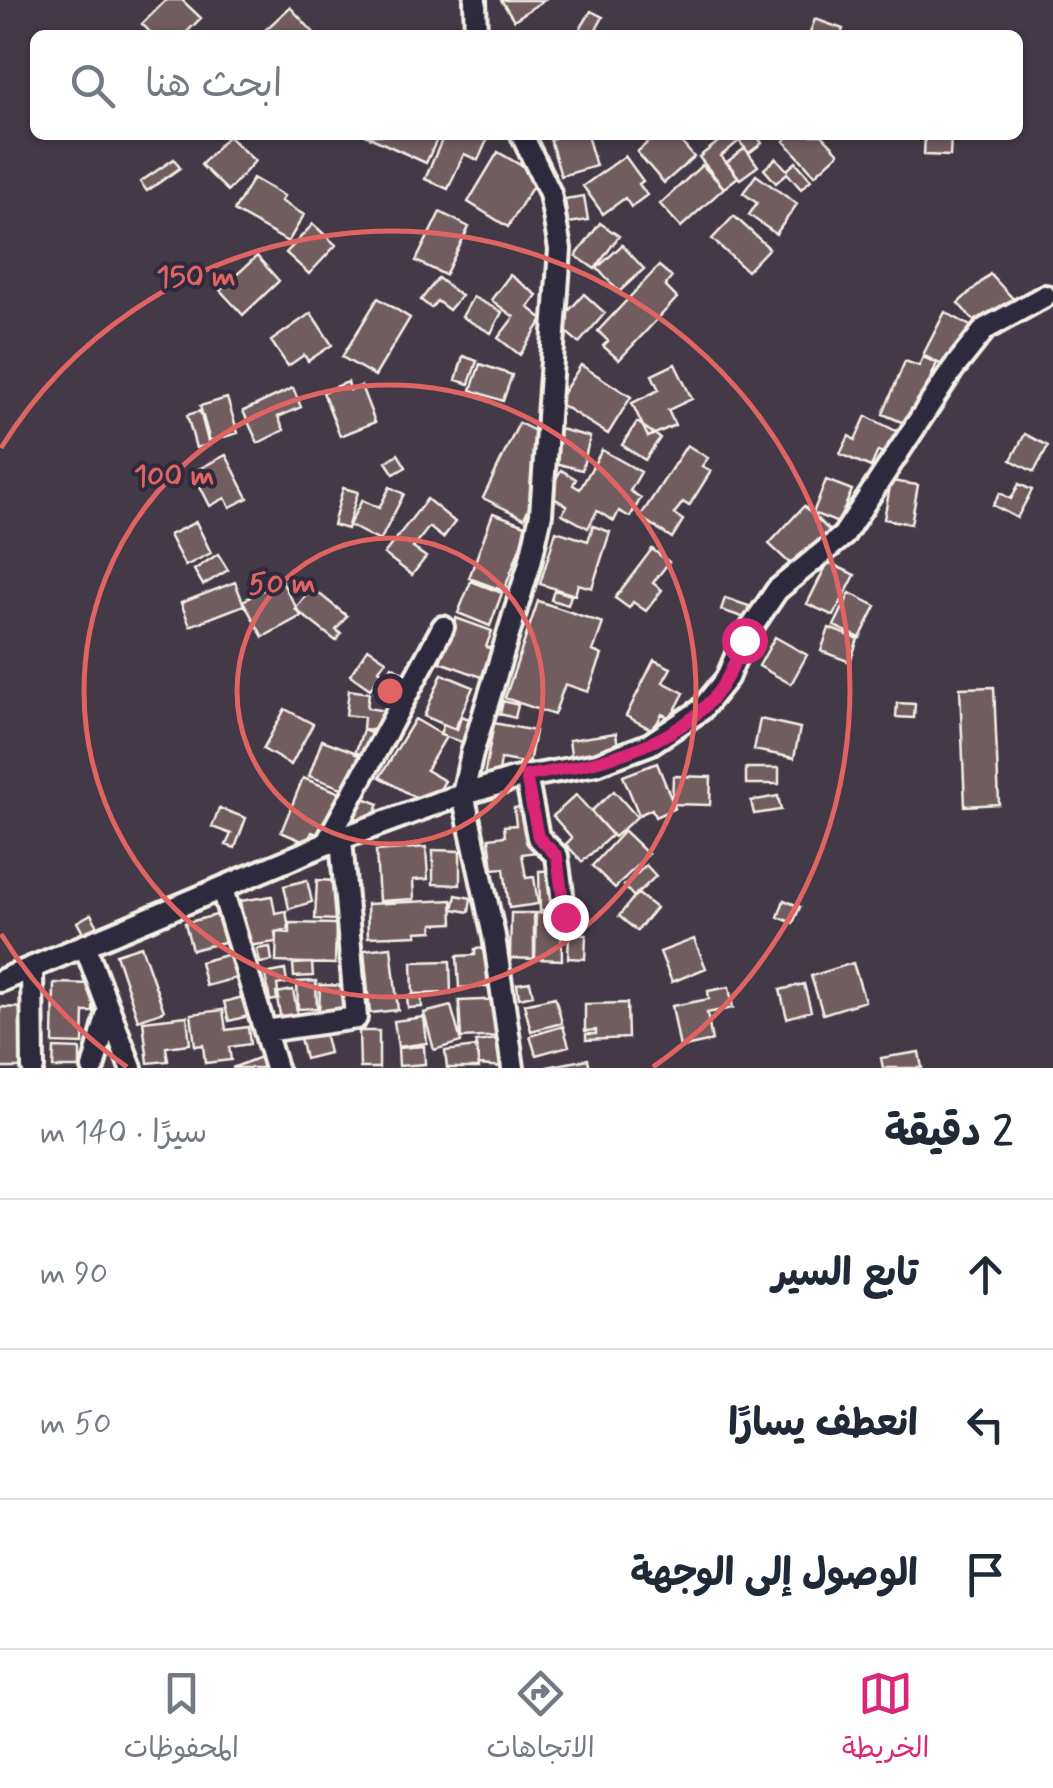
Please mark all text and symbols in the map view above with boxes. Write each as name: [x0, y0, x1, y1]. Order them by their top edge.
search box: [30, 30, 1023, 140]
icon: search: [65, 58, 120, 113]
text: ابحث هنا: [145, 61, 282, 110]
text: 150 m: [156, 258, 236, 297]
text: 100 m: [134, 457, 214, 496]
text: 50 m: [248, 565, 316, 604]
route start: [722, 618, 768, 664]
centre of rings: [372, 673, 408, 709]
route end: [543, 895, 589, 941]
text: 2 دقيقة: [884, 1106, 1013, 1161]
text: سيرًا · 140 m: [40, 1112, 207, 1154]
icon: ahead: [958, 1247, 1013, 1302]
text: تابع السير: [772, 1250, 918, 1299]
text: 90 m: [40, 1253, 108, 1295]
icon: left: [958, 1397, 1013, 1452]
text: انعطف يسارًا: [728, 1400, 918, 1449]
text: 50 m: [40, 1403, 112, 1445]
icon: arrive: [958, 1547, 1013, 1602]
text: الوصول إلى الوجهة: [630, 1550, 918, 1599]
tab: المحفوظات: [124, 1666, 239, 1772]
tab: الاتجاهات: [486, 1666, 595, 1772]
tab: الخريطة: [842, 1666, 929, 1772]

